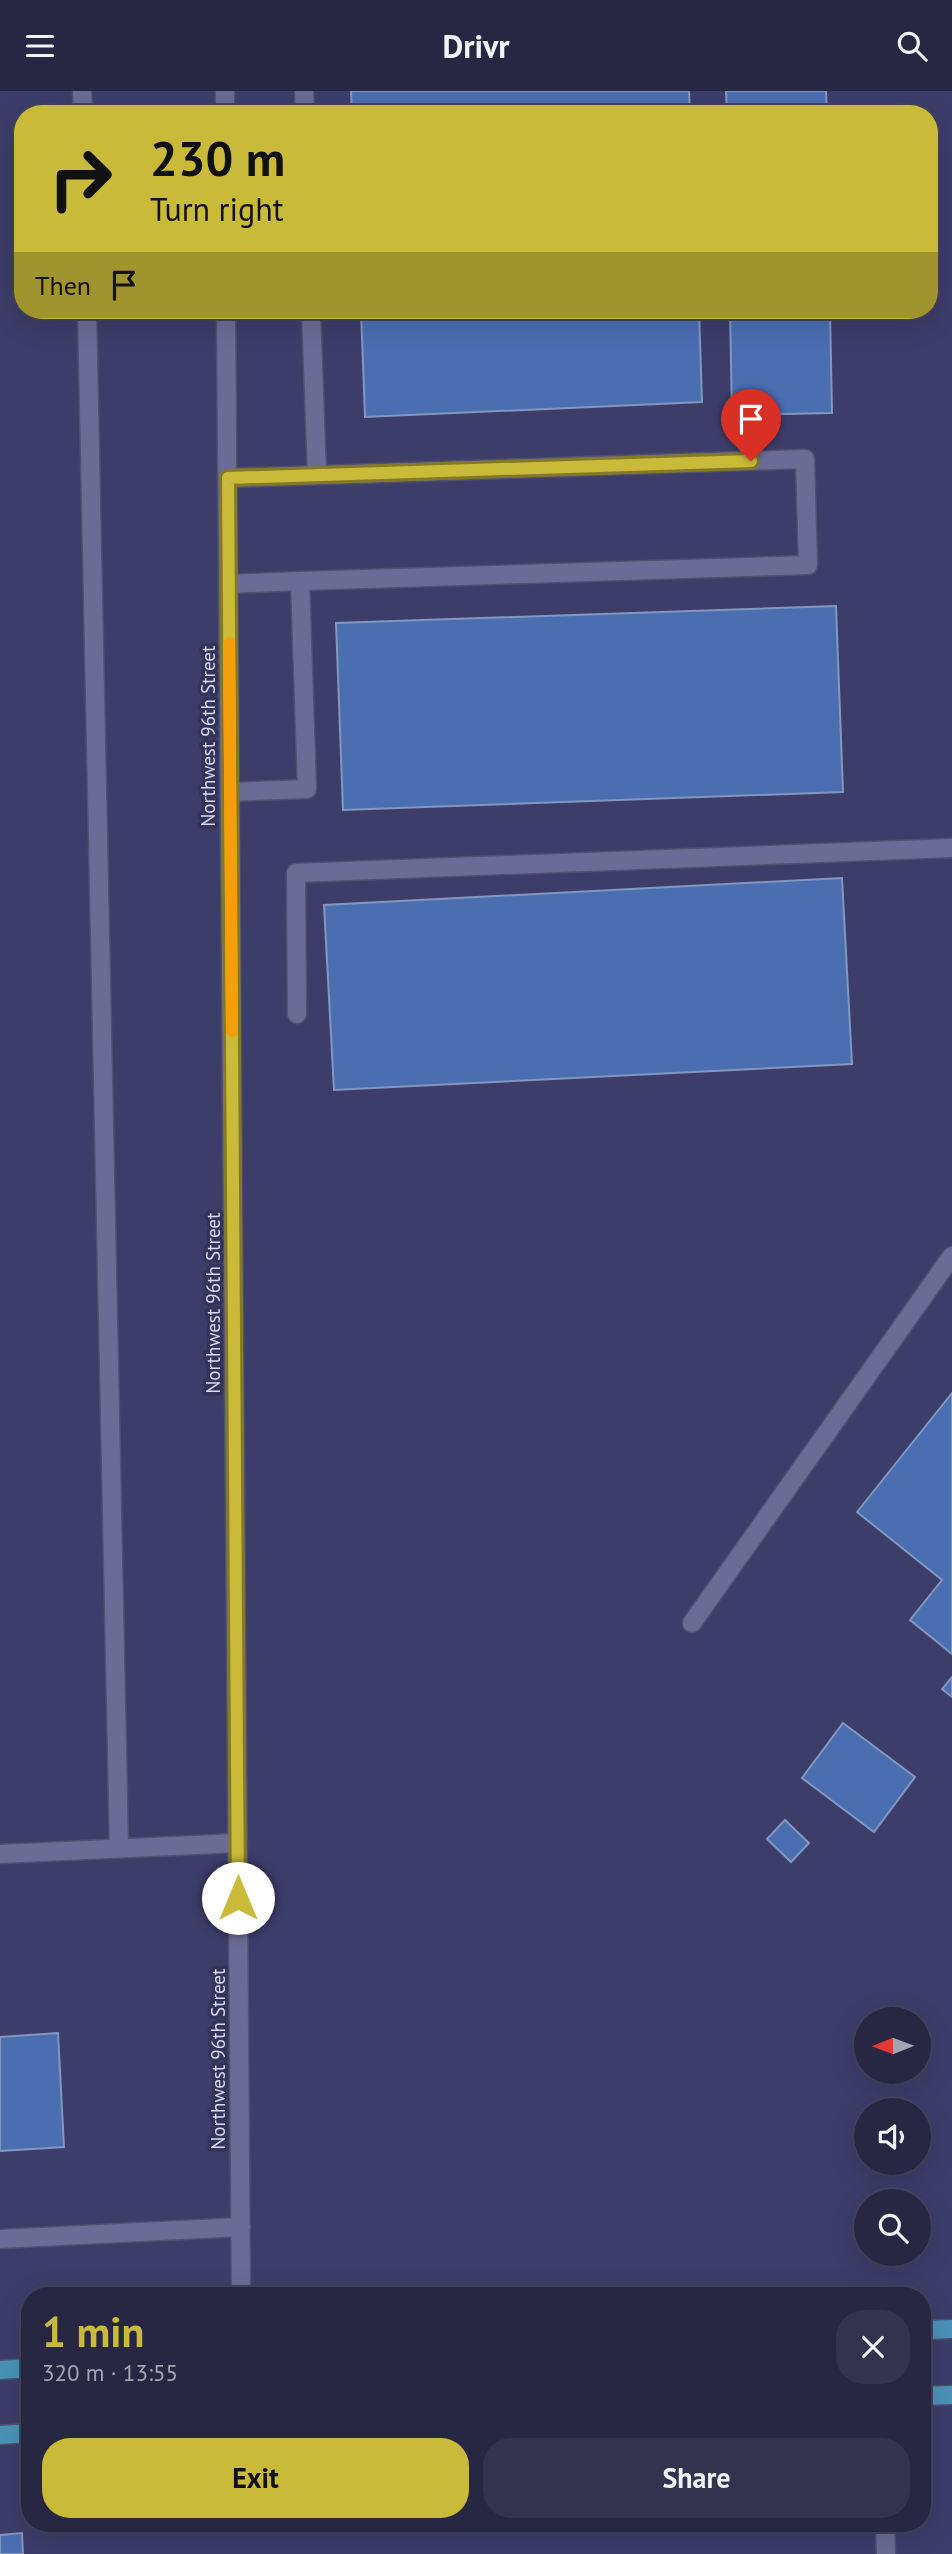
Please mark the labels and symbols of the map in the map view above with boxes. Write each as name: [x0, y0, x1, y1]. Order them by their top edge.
pin: [721, 389, 781, 461]
street label: Northwest 96th Street: [196, 645, 220, 826]
street label: Northwest 96th Street: [201, 1212, 225, 1393]
position arrow: [201, 1861, 275, 1935]
street label: Northwest 96th Street: [206, 1968, 230, 2149]
north arrow: [854, 2007, 931, 2084]

